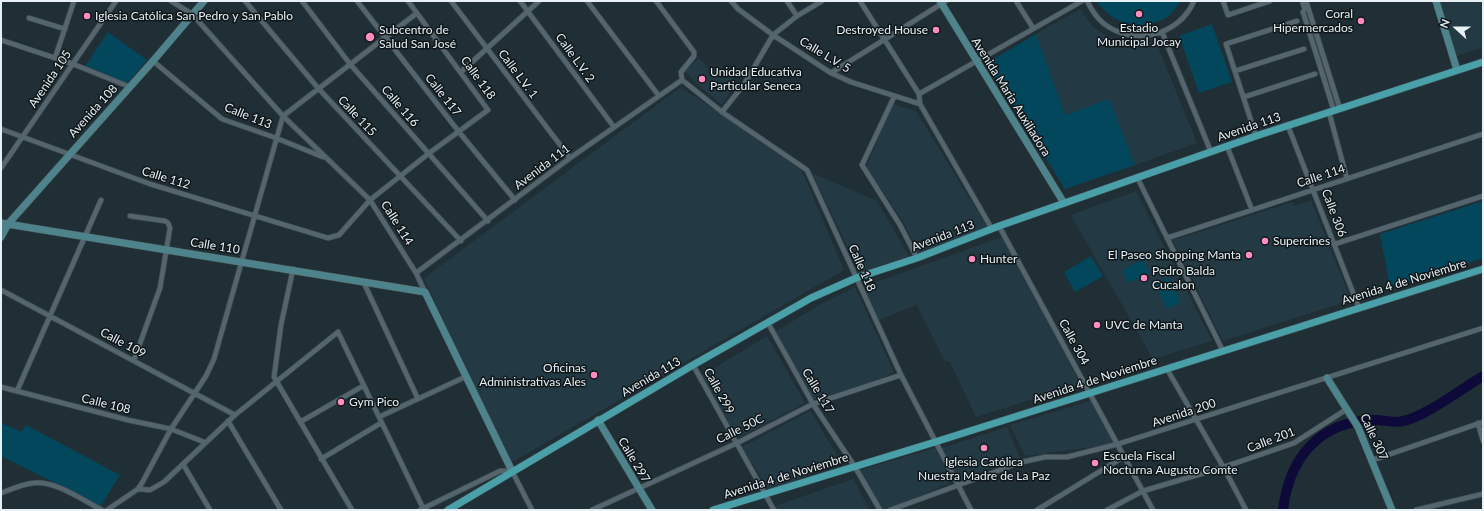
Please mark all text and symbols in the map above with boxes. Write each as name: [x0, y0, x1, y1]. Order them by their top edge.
place label: Coral Hipermercados: [1273, 7, 1353, 35]
north arrow: [1436, 8, 1476, 48]
place label: Iglesia Católica San Pedro y San Pablo: [95, 9, 293, 23]
marker: Estadio Municipal Jocay: [1134, 9, 1144, 19]
marker: Iglesia Católica San Pedro y San Pablo: [82, 11, 92, 21]
marker: Coral Hipermercados: [1356, 16, 1366, 26]
text: N: [1437, 17, 1452, 30]
place label: Estadio Municipal Jocay: [1097, 21, 1181, 49]
place label: Subcentro de Salud San José: [379, 23, 456, 51]
place label: Destroyed House: [836, 23, 928, 37]
marker: Destroyed House: [931, 25, 941, 35]
marker: Subcentro de Salud San José: [364, 31, 376, 43]
street label: Calle L.V. 2: [552, 31, 598, 85]
street label: Calle L.V. 5: [797, 34, 853, 76]
street label: Avenida Maria Auxiliadora: [968, 35, 1054, 159]
street label: Calle L.V. 1: [495, 47, 541, 101]
street label: Avenida 105: [26, 48, 74, 110]
street label: Calle 118: [458, 54, 498, 102]
place label: Unidad Educativa Particular Seneca: [710, 65, 802, 93]
street label: Calle 117: [422, 71, 464, 119]
marker: Unidad Educativa Particular Seneca: [697, 74, 707, 84]
street label: Avenida 108: [65, 82, 121, 140]
street label: Calle 116: [378, 82, 422, 130]
street label: Calle 115: [335, 93, 379, 139]
street label: Calle 113: [222, 100, 274, 132]
street label: Avenida 113: [1215, 109, 1283, 145]
street label: Avenida 111: [511, 141, 573, 193]
street label: Calle 114: [1295, 161, 1347, 191]
street label: Calle 112: [140, 164, 192, 192]
street label: Calle 306: [1318, 187, 1350, 239]
street label: Calle 114: [378, 198, 416, 248]
street label: Avenida 113: [910, 217, 976, 255]
place label: Supercines: [1273, 234, 1330, 248]
street label: Calle 110: [189, 235, 241, 257]
marker: Supercines: [1260, 236, 1270, 246]
street label: Calle 118: [845, 242, 879, 294]
place label: El Paseo Shopping Manta: [1108, 248, 1241, 262]
marker: El Paseo Shopping Manta: [1244, 250, 1254, 260]
place label: Hunter: [980, 252, 1017, 266]
marker: Hunter: [967, 254, 977, 264]
street label: Avenida 4 de Noviembre: [1340, 256, 1468, 308]
place label: Pedro Balda Cucalon: [1152, 264, 1215, 292]
marker: Pedro Balda Cucalon: [1139, 273, 1149, 283]
street label: Calle 304: [1056, 317, 1092, 367]
place label: UVC de Manta: [1105, 318, 1183, 332]
marker: UVC de Manta: [1092, 320, 1102, 330]
street label: Calle 109: [98, 325, 148, 361]
street label: Avenida 4 de Noviembre: [1031, 353, 1159, 407]
street label: Avenida 113: [619, 354, 683, 400]
place label: Oficinas Administrativas Ales: [479, 361, 586, 389]
street label: Calle 299: [701, 366, 737, 416]
street label: Calle 117: [799, 366, 837, 416]
marker: Oficinas Administrativas Ales: [589, 370, 599, 380]
street label: Calle 108: [80, 391, 132, 417]
place label: Gym Pico: [349, 395, 399, 409]
street label: Avenida 200: [1150, 396, 1218, 430]
marker: Gym Pico: [336, 397, 346, 407]
street label: Calle 50C: [714, 411, 766, 447]
street label: Calle 307: [1357, 411, 1391, 463]
street label: Calle 201: [1245, 424, 1297, 456]
street label: Calle 297: [615, 435, 653, 485]
marker: Iglesia Católica Nuestra Madre de La Paz: [979, 443, 989, 453]
place label: Escuela Fiscal Nocturna Augusto Comte: [1103, 449, 1238, 477]
street label: Avenida 4 de Noviembre: [722, 450, 850, 502]
place label: Iglesia Católica Nuestra Madre de La Paz: [918, 455, 1050, 483]
marker: Escuela Fiscal Nocturna Augusto Comte: [1090, 458, 1100, 468]

